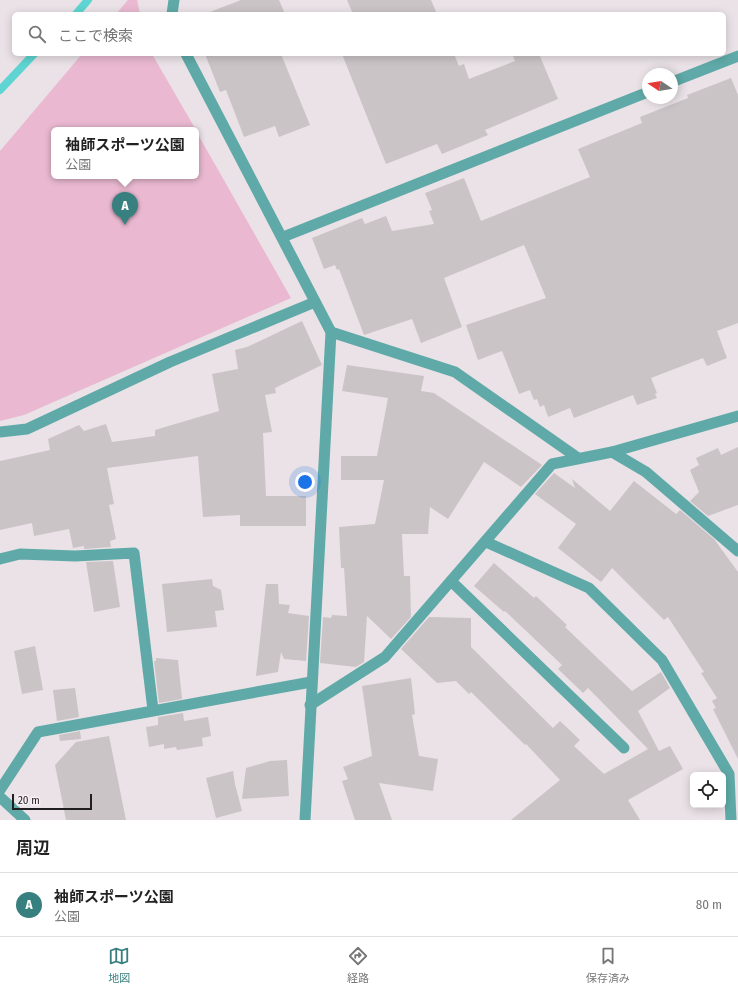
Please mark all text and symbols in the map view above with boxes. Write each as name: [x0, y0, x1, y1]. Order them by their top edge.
search box: [12, 12, 726, 56]
icon: search: [26, 23, 48, 45]
text: ここで検索: [58, 27, 133, 45]
north arrow: [642, 68, 678, 104]
popup: [51, 127, 199, 179]
text: 袖師スポーツ公園: [65, 136, 185, 154]
text: 公園: [65, 157, 91, 172]
pin: A: [112, 192, 138, 225]
your location: [295, 472, 315, 492]
map controls: [690, 772, 726, 808]
button: locate: [690, 772, 726, 808]
scale bar: [12, 792, 92, 811]
text: 20 m: [18, 794, 40, 807]
text: 周辺: [16, 838, 50, 859]
text: 袖師スポーツ公園: [54, 888, 174, 906]
text: A: [25, 897, 33, 912]
text: 80 m: [696, 897, 722, 912]
text: 公園: [54, 909, 80, 924]
tab: 地図: [108, 945, 130, 985]
tab: 経路: [347, 945, 369, 985]
tab: 保存済み: [586, 945, 630, 985]

